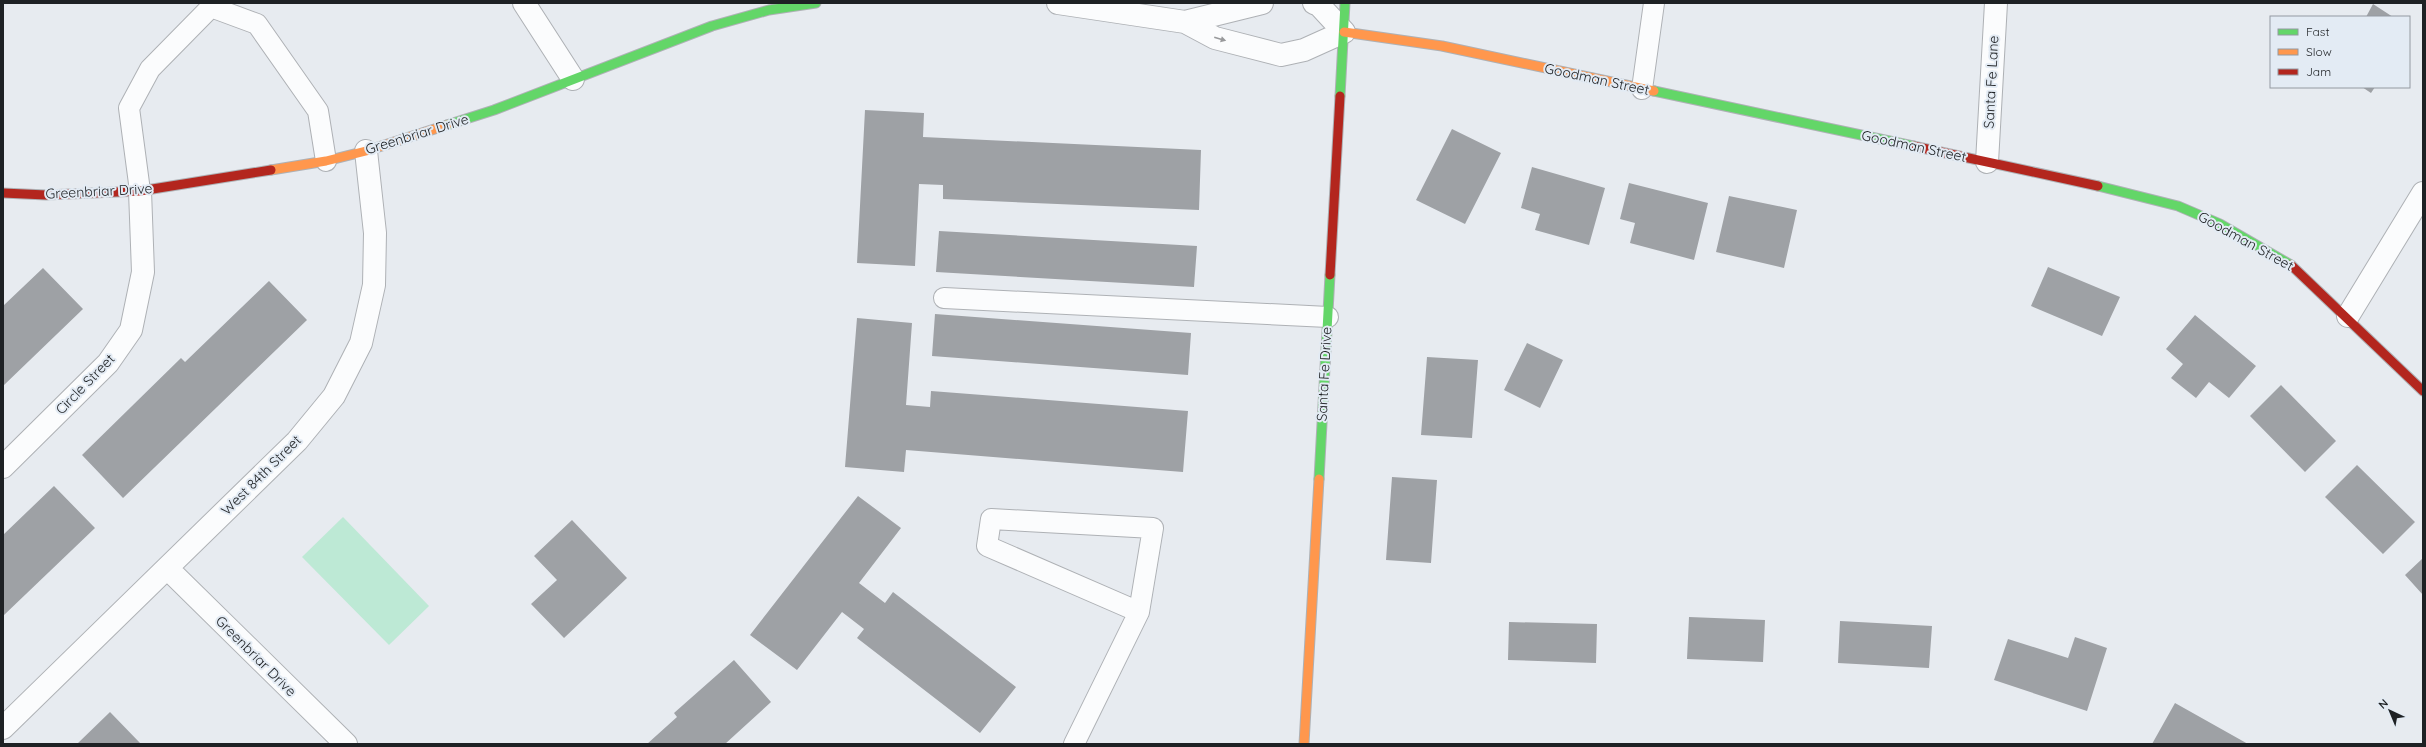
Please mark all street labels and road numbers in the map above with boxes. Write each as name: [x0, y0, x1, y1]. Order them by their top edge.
street label: Santa Fe Lane: [1980, 35, 2002, 129]
street label: Goodman Street: [1543, 59, 1651, 99]
street label: Greenbriar Drive: [363, 110, 471, 158]
street label: Goodman Street: [1860, 126, 1968, 166]
street label: Greenbriar Drive: [45, 179, 153, 203]
street label: Goodman Street: [2195, 207, 2297, 275]
street label: Santa Fe Drive: [1313, 326, 1335, 422]
street label: Circle Street: [52, 350, 119, 418]
street label: West 84th Street: [217, 431, 305, 519]
street label: Greenbriar Drive: [212, 612, 300, 700]

